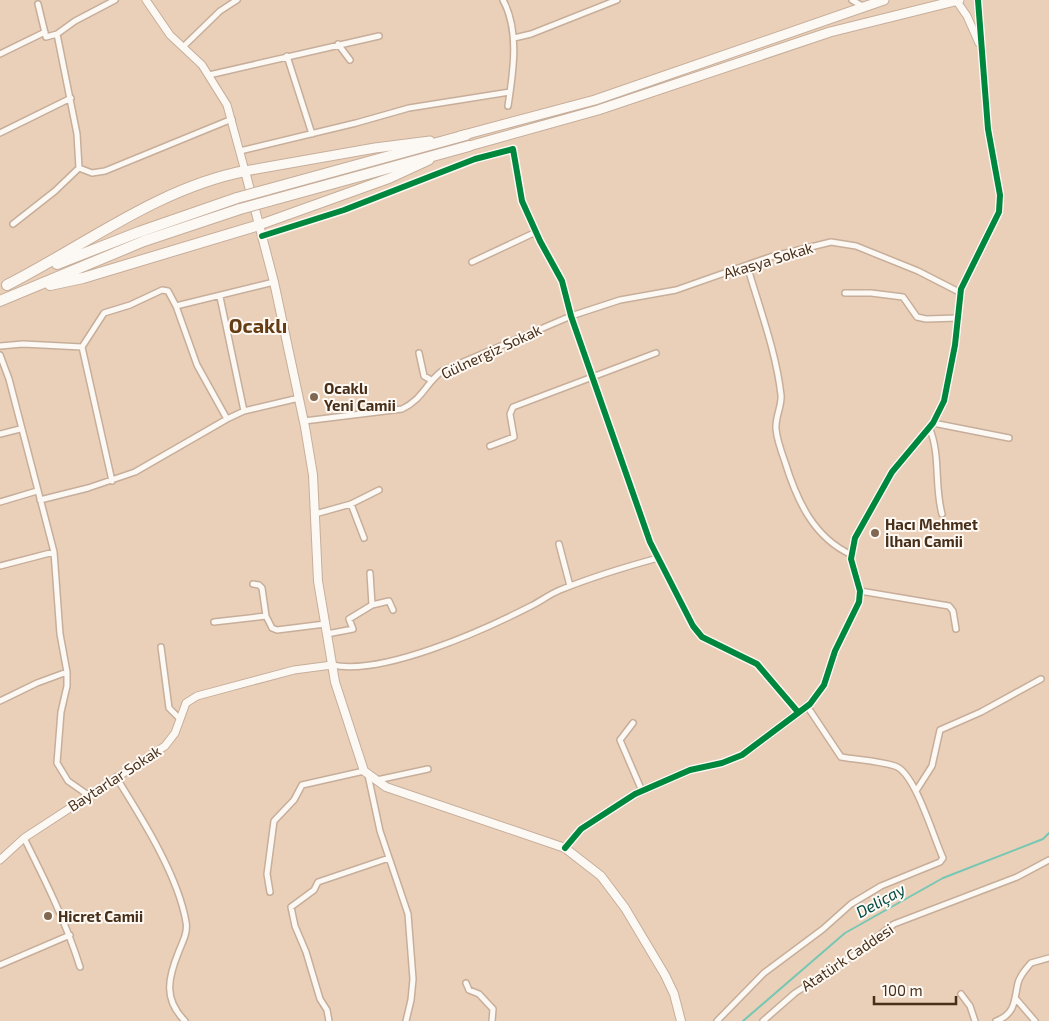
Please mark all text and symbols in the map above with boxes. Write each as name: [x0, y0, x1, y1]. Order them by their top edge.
street label: Akasya Sokak: [721, 238, 815, 282]
district label: Ocaklı: [229, 313, 287, 337]
street label: Gülnergiz Sokak: [438, 320, 544, 382]
place label: Ocaklı Yeni Camii: [324, 379, 396, 414]
marker: Ocaklı Yeni Camii: [308, 391, 320, 403]
place label: Hacı Mehmet İlhan Camii: [885, 515, 978, 550]
marker: Hacı Mehmet İlhan Camii: [869, 527, 881, 539]
street label: Baytarlar Sokak: [64, 741, 164, 815]
water label: Deliçay: [852, 879, 909, 922]
place label: Hicret Camii: [58, 907, 143, 925]
marker: Hicret Camii: [42, 910, 54, 922]
street label: Atatürk Caddesi: [797, 919, 897, 995]
scale bar: [874, 974, 956, 1006]
text: 100 m: [882, 981, 923, 999]

